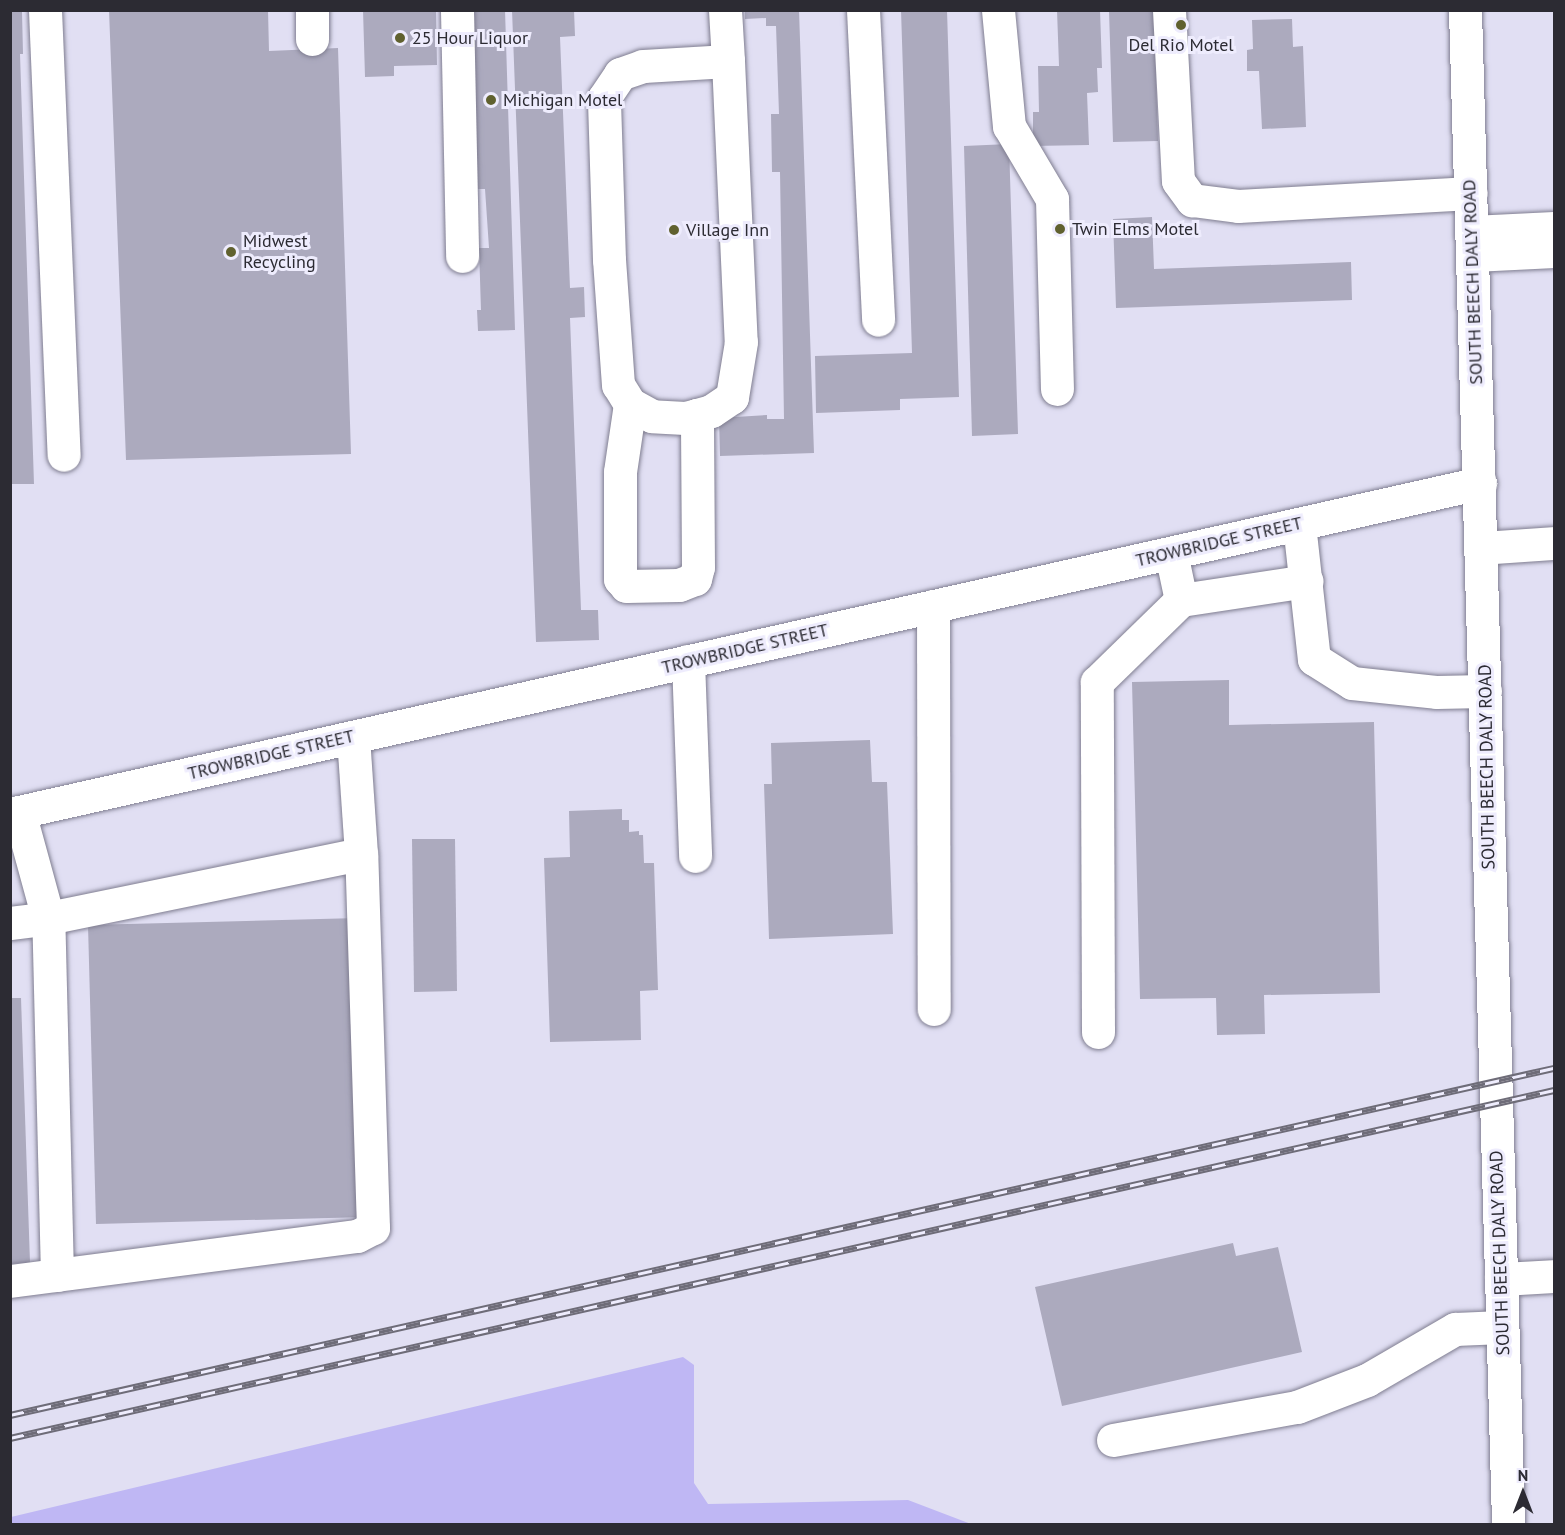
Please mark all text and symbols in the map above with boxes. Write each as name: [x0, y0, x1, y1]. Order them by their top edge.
marker: Del Rio Motel: [1174, 18, 1188, 32]
place label: 25 Hour Liquor: [412, 27, 528, 49]
marker: 25 Hour Liquor: [393, 31, 407, 45]
place label: Del Rio Motel: [1128, 34, 1234, 56]
place label: Michigan Motel: [503, 89, 622, 111]
marker: Michigan Motel: [484, 93, 498, 107]
street label: SOUTH BEECH DALY ROAD: [1459, 179, 1487, 385]
place label: Twin Elms Motel: [1072, 218, 1198, 240]
place label: Village Inn: [686, 219, 769, 241]
marker: Twin Elms Motel: [1053, 222, 1067, 236]
marker: Village Inn: [667, 223, 681, 237]
place label: Midwest Recycling: [243, 231, 316, 274]
marker: Midwest Recycling: [224, 245, 238, 259]
street label: TROWBRIDGE STREET: [1134, 512, 1304, 572]
street label: TROWBRIDGE STREET: [660, 619, 830, 679]
street label: SOUTH BEECH DALY ROAD: [1474, 664, 1500, 870]
street label: TROWBRIDGE STREET: [186, 725, 356, 785]
street label: SOUTH BEECH DALY ROAD: [1486, 1150, 1514, 1356]
north arrow: [1493, 1463, 1553, 1523]
text: N: [1518, 1465, 1528, 1485]

